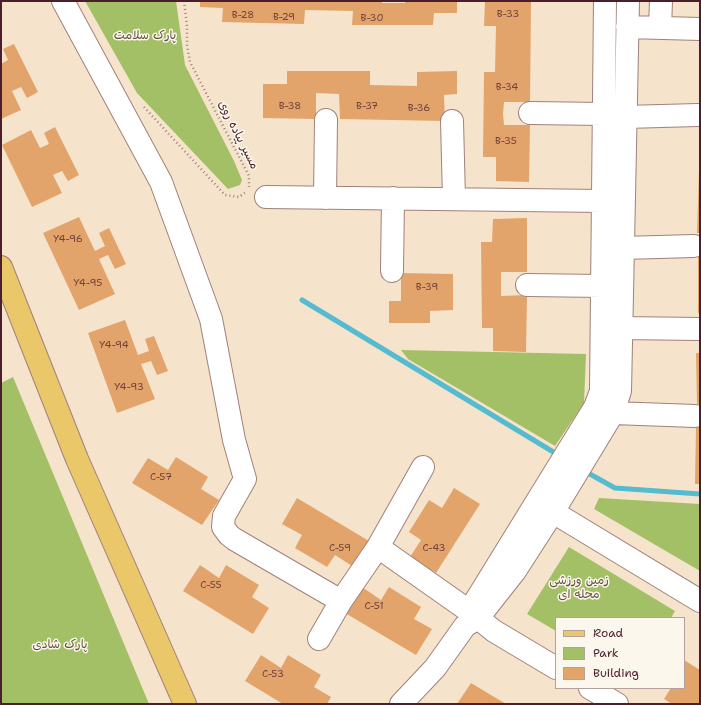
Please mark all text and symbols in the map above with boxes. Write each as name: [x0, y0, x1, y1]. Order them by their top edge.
house number: B-33: [497, 8, 519, 20]
house number: B-28: [232, 9, 254, 21]
house number: B-29: [273, 11, 295, 23]
house number: B-30: [361, 12, 383, 24]
park label: پارک سلامت: [114, 29, 176, 43]
house number: B-34: [496, 81, 518, 93]
street label: مسیر پیاده روی: [215, 98, 261, 172]
house number: B-38: [279, 100, 301, 112]
house number: B-37: [356, 100, 378, 112]
house number: B-36: [408, 102, 430, 114]
house number: B-35: [495, 135, 517, 147]
house number: Y4-96: [53, 233, 83, 245]
house number: Y4-95: [74, 277, 102, 289]
house number: B-39: [416, 281, 438, 293]
house number: Y4-94: [99, 339, 129, 351]
house number: Y4-93: [114, 381, 144, 393]
house number: C-57: [150, 471, 172, 483]
house number: C-59: [329, 542, 351, 554]
house number: C-43: [422, 542, 446, 554]
park label: زمین ورزشی محله ای: [549, 574, 609, 602]
house number: C-55: [200, 579, 222, 591]
house number: C-51: [364, 600, 384, 612]
legend: [555, 617, 685, 689]
text: Road: [593, 625, 623, 641]
park label: پارک شادی: [33, 638, 87, 652]
text: Park: [593, 645, 619, 661]
text: Building: [593, 665, 639, 681]
house number: C-53: [262, 668, 284, 680]

